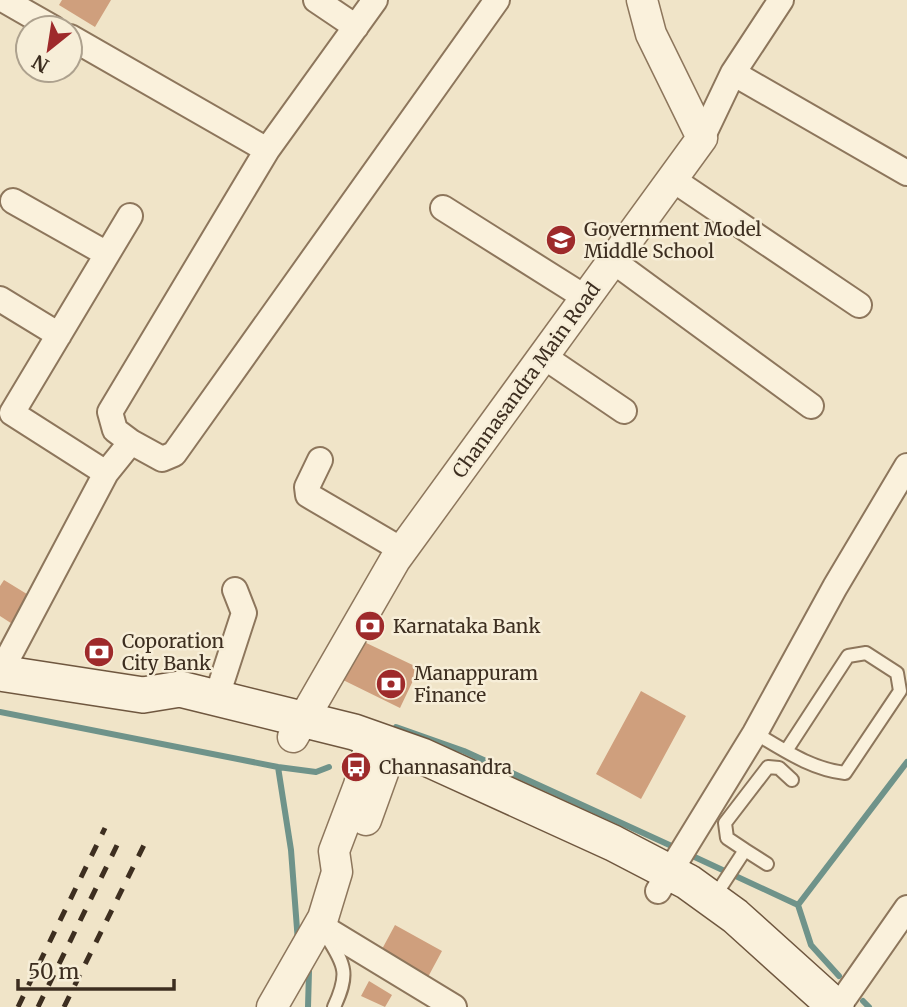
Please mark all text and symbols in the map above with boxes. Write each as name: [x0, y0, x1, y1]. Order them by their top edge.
north arrow: [14, 14, 84, 84]
text: N: [28, 50, 53, 78]
place label: Government Model Middle School: [584, 217, 762, 263]
school or university icon: Government Model Middle School: [544, 223, 578, 257]
street label: Channasandra Main Road: [447, 278, 605, 482]
bank icon: Karnataka Bank: [353, 609, 387, 643]
place label: Karnataka Bank: [393, 614, 540, 638]
place label: Coporation City Bank: [122, 629, 225, 675]
bank icon: Coporation City Bank: [82, 635, 116, 669]
place label: Manappuram Finance: [414, 661, 538, 707]
bank icon: Manappuram Finance: [374, 667, 408, 701]
bus stop icon: Channasandra: [339, 750, 373, 784]
place label: Channasandra: [379, 755, 512, 779]
scale bar: [18, 948, 173, 992]
text: 50 m: [28, 958, 79, 985]

